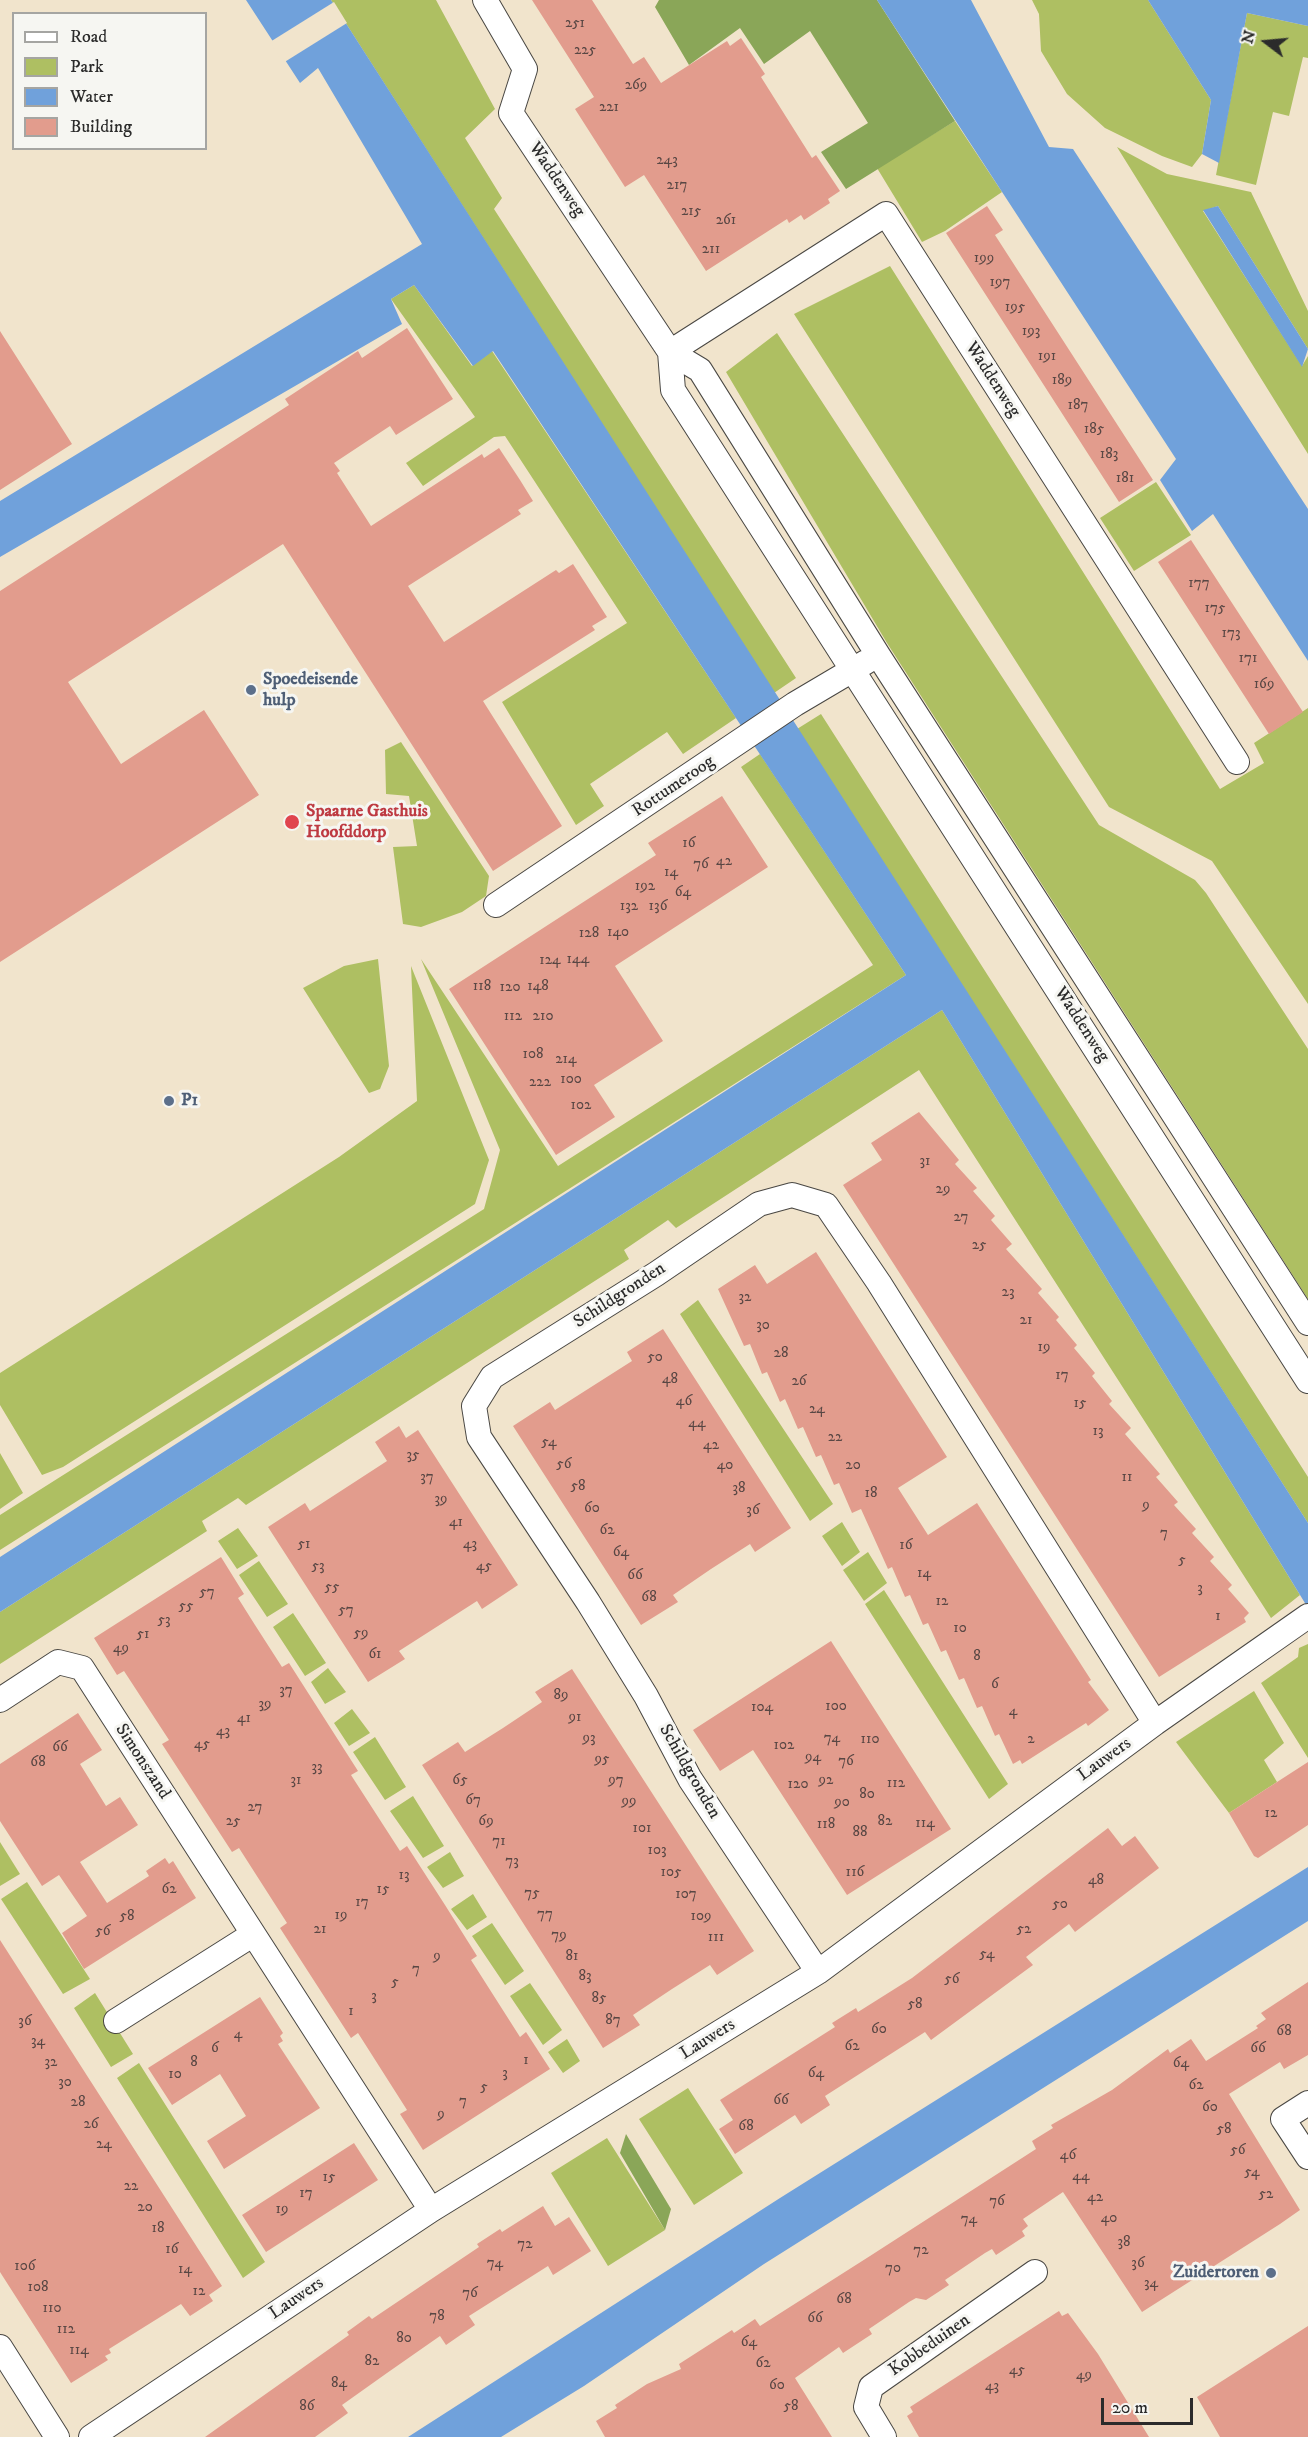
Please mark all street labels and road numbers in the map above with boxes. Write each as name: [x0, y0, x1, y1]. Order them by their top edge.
street label: Waddenweg: [523, 139, 589, 221]
street label: Waddenweg: [960, 338, 1024, 422]
street label: Rottumeroog: [629, 752, 719, 822]
street label: Waddenweg: [1049, 983, 1113, 1067]
street label: Schildgronden: [570, 1258, 670, 1334]
street label: Simonszand: [110, 1720, 174, 1804]
street label: Schildgronden: [653, 1721, 725, 1823]
street label: Lauwers: [1074, 1733, 1136, 1787]
street label: Lauwers: [676, 2015, 740, 2065]
street label: Lauwers: [266, 2273, 328, 2325]
street label: Kobbeduinen: [885, 2310, 975, 2382]

